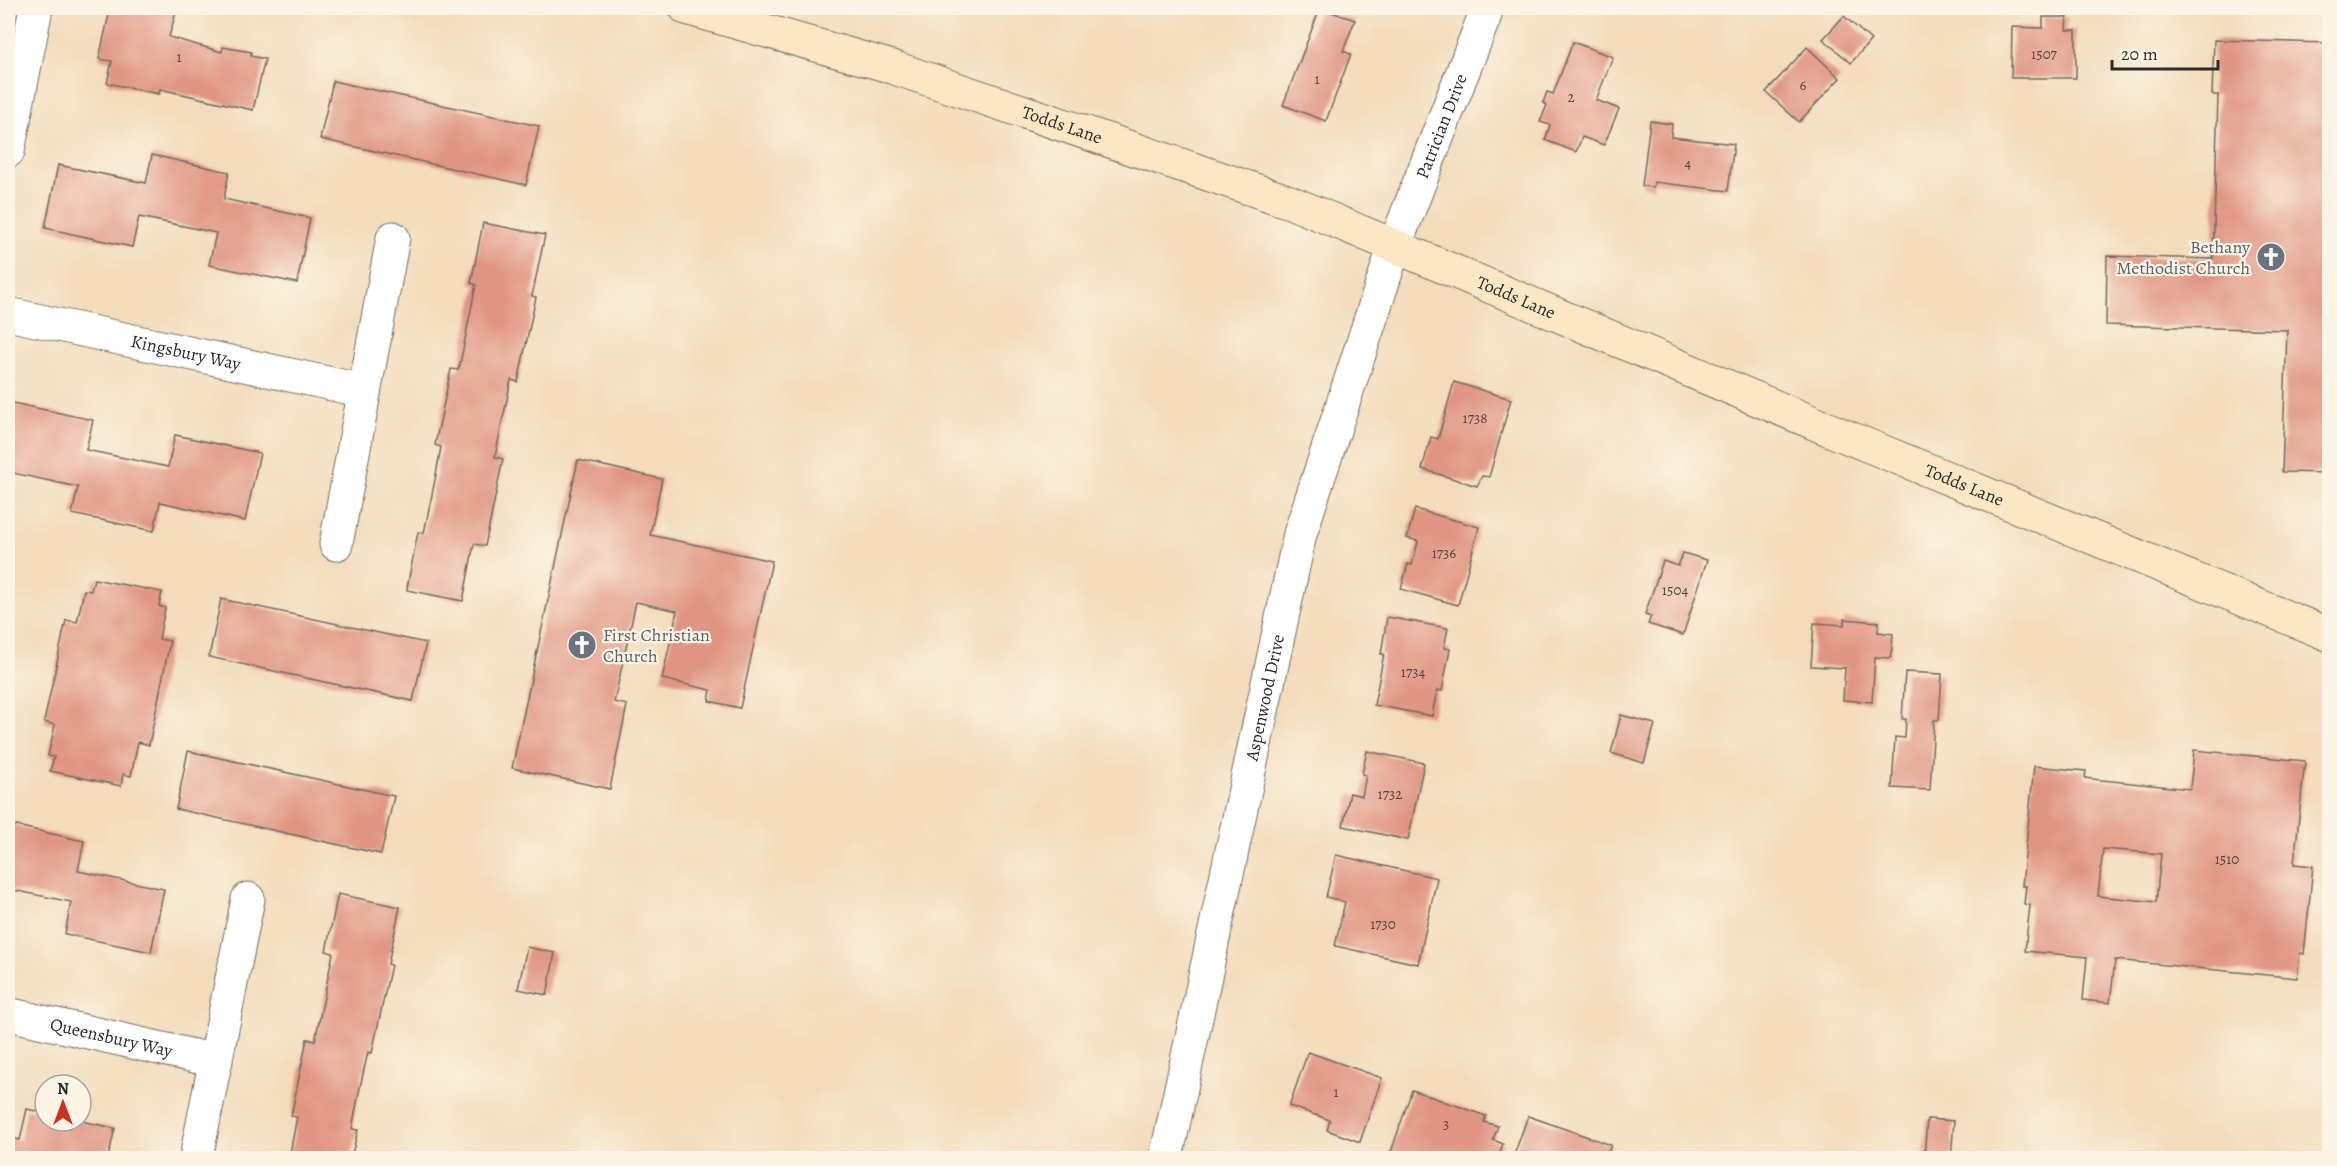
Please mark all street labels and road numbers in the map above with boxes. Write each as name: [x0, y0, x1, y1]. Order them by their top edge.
street label: Patrician Drive: [1410, 70, 1473, 182]
street label: Todds Lane: [1019, 100, 1106, 149]
street label: Todds Lane: [1473, 270, 1559, 325]
street label: Kingsbury Way: [129, 329, 244, 376]
street label: Todds Lane: [1921, 458, 2008, 512]
street label: Aspenwood Drive: [1239, 632, 1290, 764]
street label: Queensbury Way: [48, 1012, 176, 1063]

